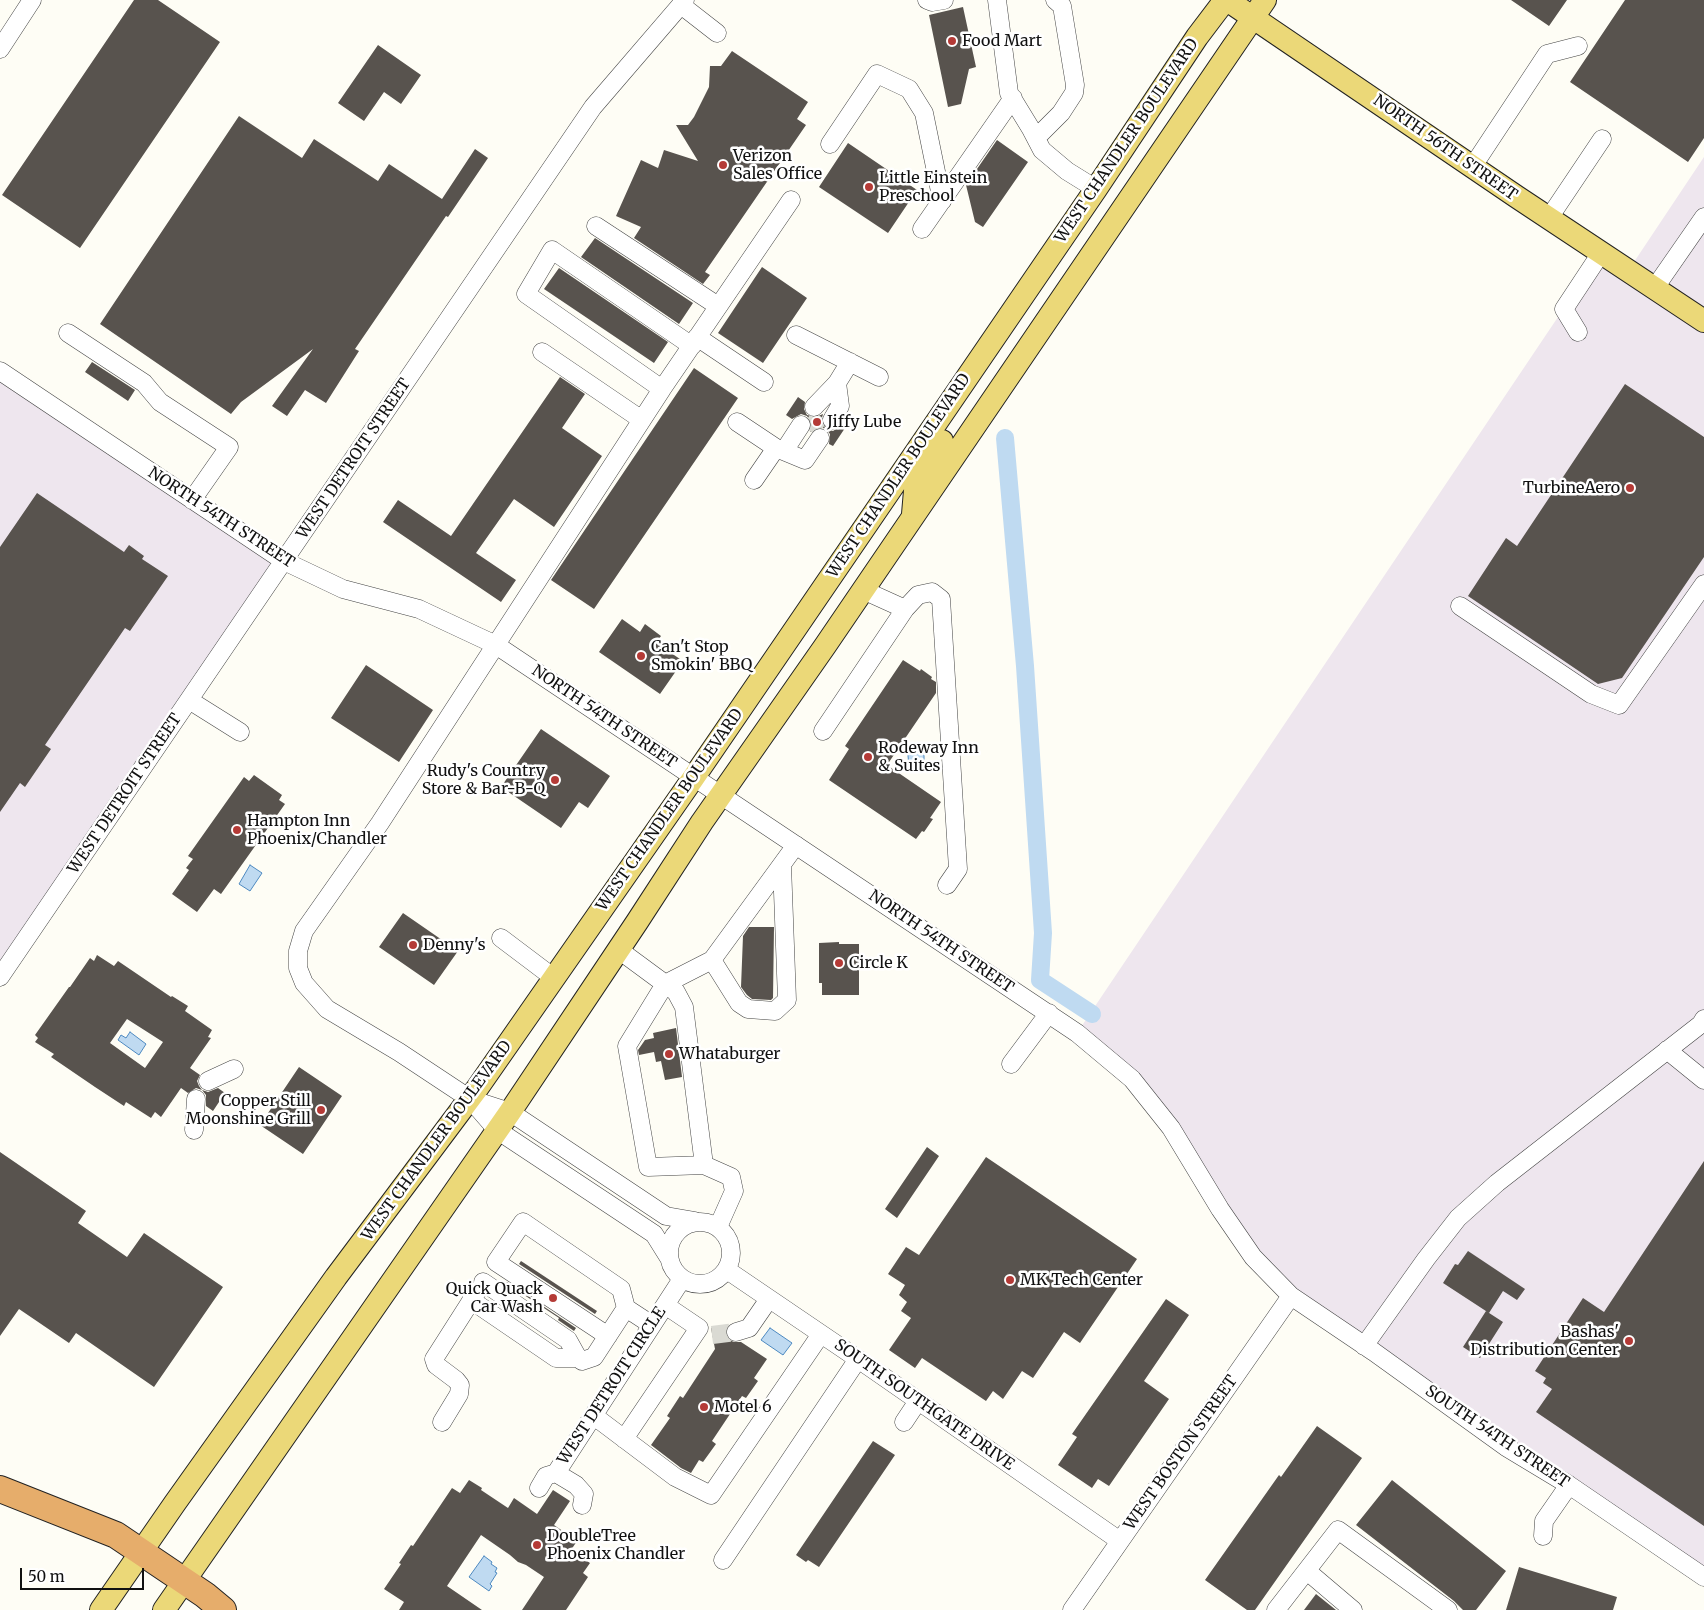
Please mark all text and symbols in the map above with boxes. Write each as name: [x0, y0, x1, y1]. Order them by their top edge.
place label: Food Mart: [962, 31, 1042, 51]
marker: Food Mart: [946, 35, 958, 47]
street label: WEST CHANDLER BOULEVARD: [1051, 35, 1203, 247]
street label: NORTH 56TH STREET: [1369, 91, 1521, 205]
place label: Verizon Sales Office: [733, 146, 822, 184]
marker: Verizon Sales Office: [717, 159, 729, 171]
place label: Little Einstein Preschool: [879, 168, 987, 206]
marker: Little Einstein Preschool: [863, 181, 875, 193]
street label: WEST CHANDLER BOULEVARD: [823, 370, 975, 582]
street label: WEST DETROIT STREET: [293, 375, 415, 543]
place label: Jiffy Lube: [827, 412, 901, 432]
marker: Jiffy Lube: [811, 416, 823, 428]
street label: NORTH 54TH STREET: [144, 463, 298, 573]
place label: TurbineAero: [1523, 478, 1620, 498]
marker: TurbineAero: [1624, 482, 1636, 494]
place label: Can't Stop Smokin' BBQ: [651, 637, 752, 675]
marker: Can't Stop Smokin' BBQ: [635, 650, 647, 662]
street label: NORTH 54TH STREET: [528, 661, 680, 773]
street label: WEST CHANDLER BOULEVARD: [593, 705, 747, 915]
street label: WEST DETROIT STREET: [64, 710, 186, 878]
place label: Rodeway Inn & Suites: [878, 738, 979, 776]
marker: Rodeway Inn & Suites: [862, 751, 874, 763]
place label: Rudy's Country Store & Bar-B-Q: [422, 761, 545, 799]
marker: Rudy's Country Store & Bar-B-Q: [549, 774, 561, 786]
place label: Hampton Inn Phoenix/Chandler: [247, 811, 387, 849]
marker: Hampton Inn Phoenix/Chandler: [231, 824, 243, 836]
street label: NORTH 54TH STREET: [865, 886, 1017, 998]
place label: Denny's: [423, 935, 486, 955]
marker: Denny's: [407, 939, 419, 951]
place label: Circle K: [849, 953, 908, 973]
marker: Circle K: [833, 957, 845, 969]
street label: WEST CHANDLER BOULEVARD: [358, 1037, 516, 1245]
place label: Whataburger: [679, 1044, 781, 1064]
marker: Whataburger: [663, 1048, 675, 1060]
place label: Copper Still Moonshine Grill: [186, 1091, 311, 1129]
marker: Copper Still Moonshine Grill: [315, 1104, 327, 1116]
place label: MK Tech Center: [1020, 1270, 1143, 1290]
marker: MK Tech Center: [1004, 1274, 1016, 1286]
place label: Quick Quack Car Wash: [446, 1279, 543, 1317]
marker: Quick Quack Car Wash: [547, 1292, 559, 1304]
street label: WEST DETROIT CIRCLE: [554, 1304, 670, 1468]
place label: Bashas' Distribution Center: [1470, 1322, 1619, 1360]
street label: SOUTH SOUTHGATE DRIVE: [830, 1335, 1018, 1475]
marker: Bashas' Distribution Center: [1623, 1335, 1635, 1347]
street label: WEST BOSTON STREET: [1120, 1372, 1242, 1534]
street label: SOUTH 54TH STREET: [1421, 1382, 1573, 1492]
place label: Motel 6: [714, 1397, 772, 1417]
marker: Motel 6: [698, 1401, 710, 1413]
place label: DoubleTree Phoenix Chandler: [547, 1526, 685, 1564]
marker: DoubleTree Phoenix Chandler: [531, 1539, 543, 1551]
scale bar: [22, 1558, 146, 1590]
text: 50 m: [28, 1567, 65, 1586]

